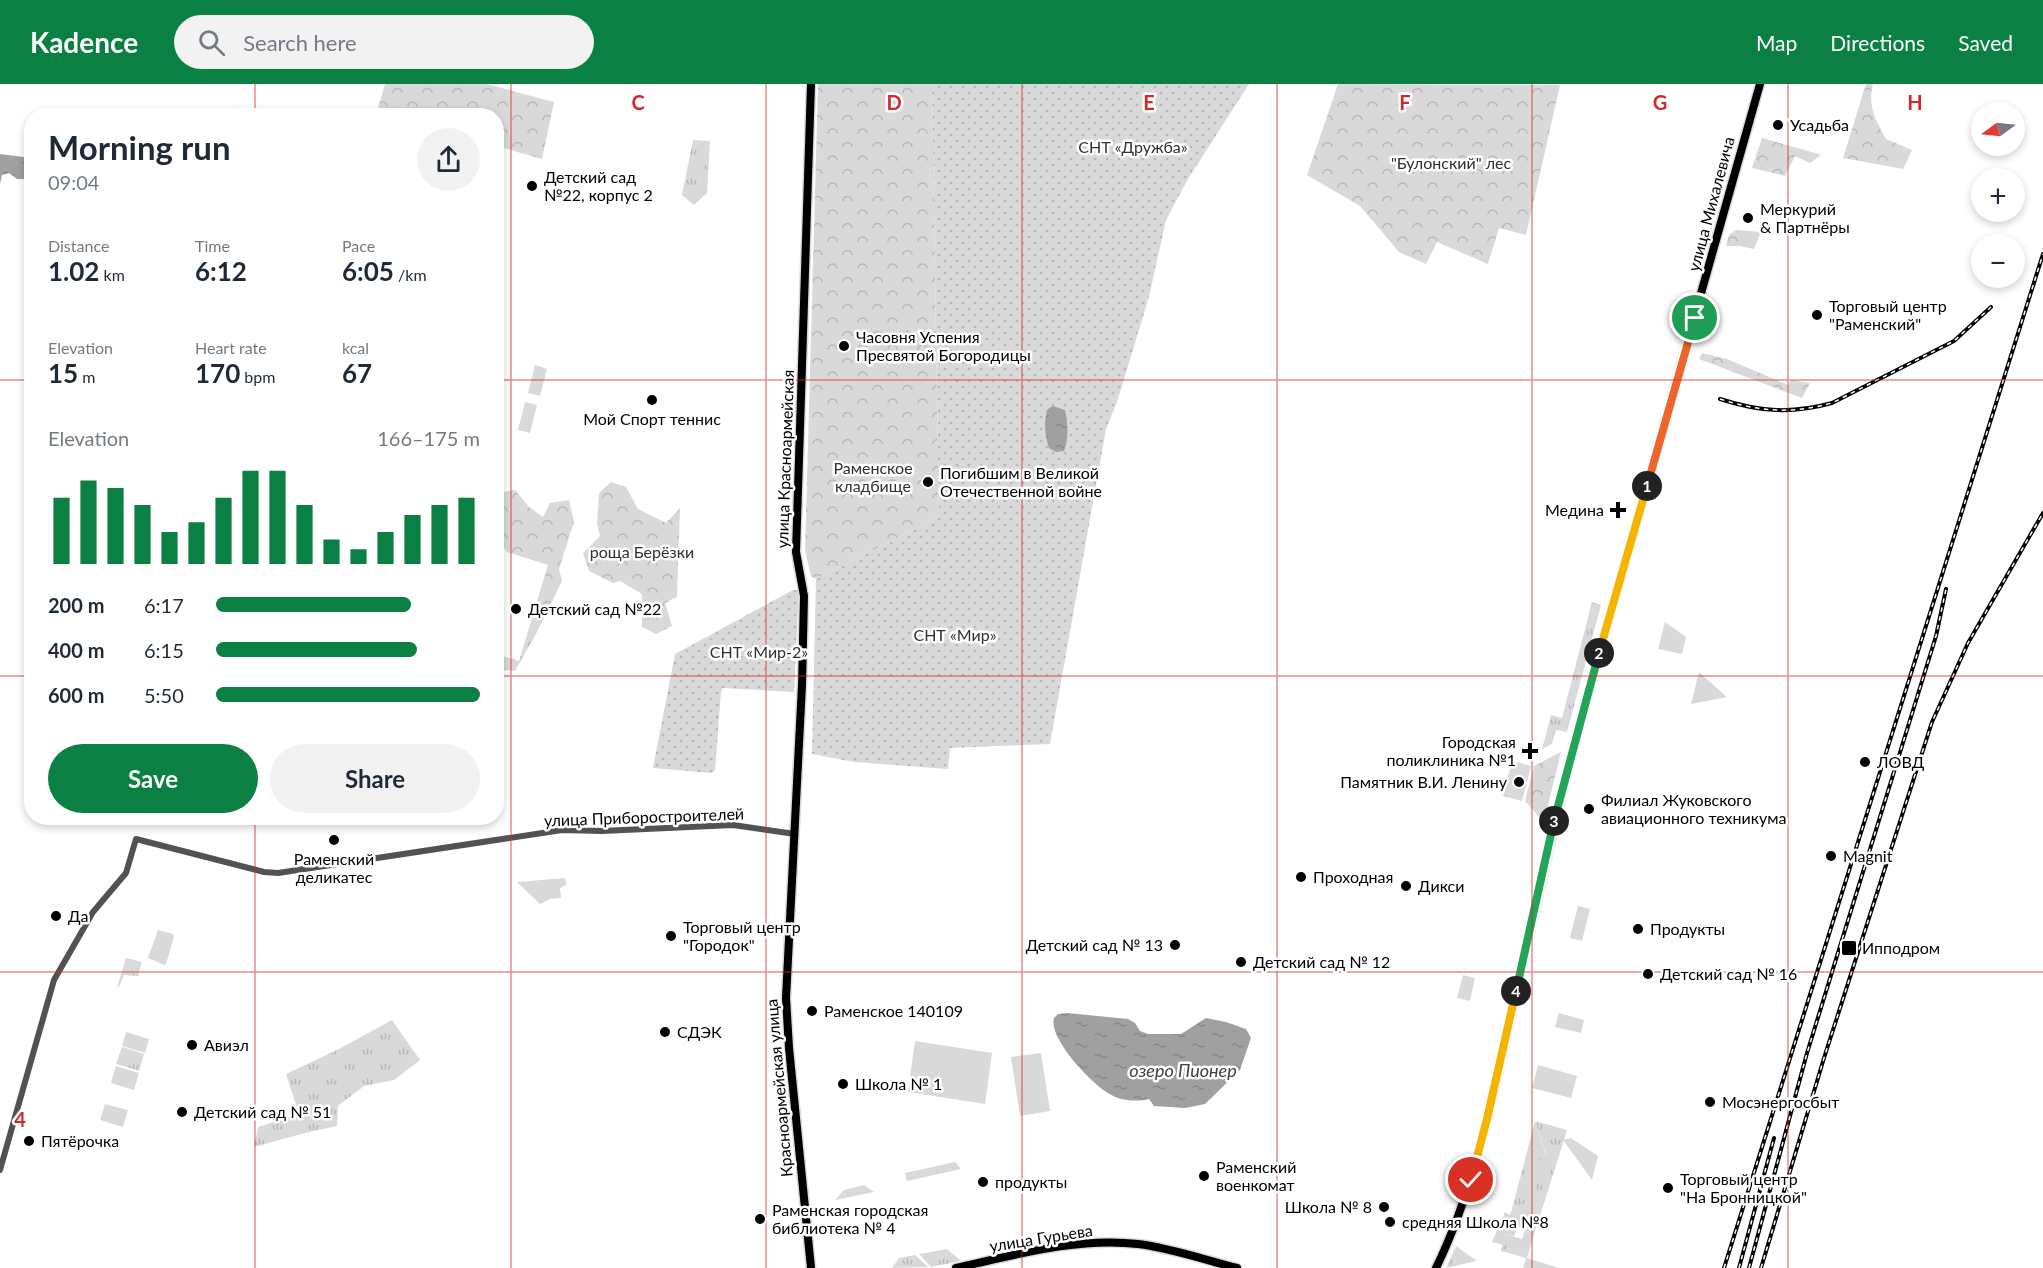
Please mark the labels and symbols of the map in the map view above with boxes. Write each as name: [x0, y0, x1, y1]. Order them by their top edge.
text: C: [631, 90, 645, 114]
text: D: [886, 90, 902, 114]
text: E: [1143, 90, 1155, 114]
text: F: [1399, 90, 1411, 114]
text: G: [1653, 90, 1667, 114]
text: H: [1907, 90, 1923, 114]
north arrow: [1971, 102, 2025, 156]
place label: Усадьба: [1790, 115, 1849, 134]
marker: Усадьба: [1771, 118, 1785, 132]
street label: улица Михалевича: [1683, 134, 1738, 273]
park label: СНТ «Дружба»: [1078, 137, 1188, 156]
park label: "Булонский" лес: [1391, 153, 1511, 172]
place label: Детский сад №22, корпус 2: [544, 167, 653, 204]
marker: Детский сад №22, корпус 2: [525, 179, 539, 193]
place label: Меркурий & Партнёры: [1760, 199, 1850, 236]
marker: Меркурий & Партнёры: [1741, 211, 1755, 225]
pin: [1669, 292, 1720, 343]
place label: Торговый центр "Раменский": [1829, 296, 1947, 333]
marker: Торговый центр "Раменский": [1810, 308, 1824, 322]
place label: Часовня Успения Пресвятой Богородицы: [856, 327, 1031, 364]
marker: Часовня Успения Пресвятой Богородицы: [837, 339, 851, 353]
street label: улица Красноармейская: [772, 369, 797, 549]
marker: Мой Спорт теннис: [645, 393, 659, 407]
place label: Мой Спорт теннис: [583, 409, 721, 428]
park label: Раменское кладбище: [833, 458, 913, 495]
place label: Погибшим в Великой Отечественной войне: [940, 463, 1102, 500]
pin: 1: [1632, 471, 1662, 501]
marker: Погибшим в Великой Отечественной войне: [921, 475, 935, 489]
place label: Медина: [1545, 500, 1604, 519]
marker: Медина: [1609, 501, 1627, 519]
park label: роща Берёзки: [590, 542, 694, 561]
place label: Детский сад №22: [528, 599, 661, 618]
marker: Детский сад №22: [509, 602, 523, 616]
park label: СНТ «Мир»: [913, 625, 997, 644]
pin: 2: [1584, 638, 1614, 668]
park label: СНТ «Мир-2»: [710, 642, 808, 661]
place label: Городская поликлиника №1: [1386, 732, 1516, 769]
marker: Городская поликлиника №1: [1521, 742, 1539, 760]
place label: ЛОВД: [1876, 752, 1925, 771]
marker: ЛОВД: [1858, 755, 1872, 769]
place label: Памятник В.И. Ленину: [1340, 772, 1508, 791]
marker: Памятник В.И. Ленину: [1512, 775, 1526, 789]
place label: Филиал Жуковского авиационного техникума: [1601, 790, 1787, 827]
marker: Филиал Жуковского авиационного техникума: [1582, 802, 1596, 816]
street label: улица Приборостроителей: [544, 804, 744, 829]
pin: 3: [1539, 806, 1569, 836]
marker: Раменский деликатес: [327, 833, 341, 847]
place label: Magnit: [1843, 846, 1893, 865]
place label: Раменский деликатес: [294, 849, 374, 886]
marker: Magnit: [1824, 849, 1838, 863]
place label: Проходная: [1313, 867, 1393, 886]
marker: Проходная: [1294, 870, 1308, 884]
place label: Дикси: [1418, 876, 1464, 895]
marker: Дикси: [1399, 879, 1413, 893]
place label: Да: [68, 906, 88, 925]
marker: Да: [49, 909, 63, 923]
place label: Торговый центр "Городок": [683, 917, 801, 954]
place label: Продукты: [1650, 919, 1725, 938]
marker: Продукты: [1631, 922, 1645, 936]
marker: Торговый центр "Городок": [664, 929, 678, 943]
place label: Детский сад № 13: [1026, 935, 1163, 954]
marker: Детский сад № 13: [1168, 938, 1182, 952]
place label: Ипподром: [1862, 938, 1940, 957]
marker: Ипподром: [1840, 939, 1858, 957]
place label: Детский сад № 12: [1253, 952, 1390, 971]
marker: Детский сад № 12: [1234, 955, 1248, 969]
place label: Детский сад № 16: [1660, 964, 1797, 983]
marker: Детский сад № 16: [1641, 967, 1655, 981]
pin: 4: [1501, 976, 1531, 1006]
street label: Красноармейская улица: [761, 998, 796, 1178]
place label: Раменское 140109: [824, 1001, 963, 1020]
marker: Раменское 140109: [805, 1004, 819, 1018]
place label: СДЭК: [677, 1022, 722, 1041]
marker: СДЭК: [658, 1025, 672, 1039]
place label: Авиэл: [204, 1035, 249, 1054]
marker: Авиэл: [185, 1038, 199, 1052]
water label: озеро Пионер: [1129, 1059, 1237, 1081]
place label: Школа № 1: [855, 1074, 942, 1093]
marker: Школа № 1: [836, 1077, 850, 1091]
place label: Мосэнергосбыт: [1722, 1092, 1839, 1111]
marker: Мосэнергосбыт: [1703, 1095, 1717, 1109]
place label: Детский сад № 51: [194, 1102, 331, 1121]
marker: Детский сад № 51: [175, 1105, 189, 1119]
text: 4: [14, 1107, 26, 1131]
place label: Пятёрочка: [41, 1131, 119, 1150]
marker: Пятёрочка: [22, 1134, 36, 1148]
pin: [1445, 1154, 1496, 1205]
place label: Раменский военкомат: [1216, 1157, 1296, 1194]
marker: Раменский военкомат: [1197, 1169, 1211, 1183]
place label: Торговый центр "На Бронницкой": [1680, 1169, 1807, 1206]
place label: продукты: [995, 1172, 1067, 1191]
marker: продукты: [976, 1175, 990, 1189]
marker: Торговый центр "На Бронницкой": [1661, 1181, 1675, 1195]
place label: Школа № 8: [1285, 1197, 1372, 1216]
place label: Раменская городская библиотека № 4: [772, 1200, 928, 1237]
marker: Школа № 8: [1377, 1200, 1391, 1214]
marker: Раменская городская библиотека № 4: [753, 1212, 767, 1226]
place label: средняя Школа №8: [1402, 1212, 1549, 1231]
marker: средняя Школа №8: [1383, 1215, 1397, 1229]
street label: улица Гурьева: [988, 1220, 1094, 1255]

